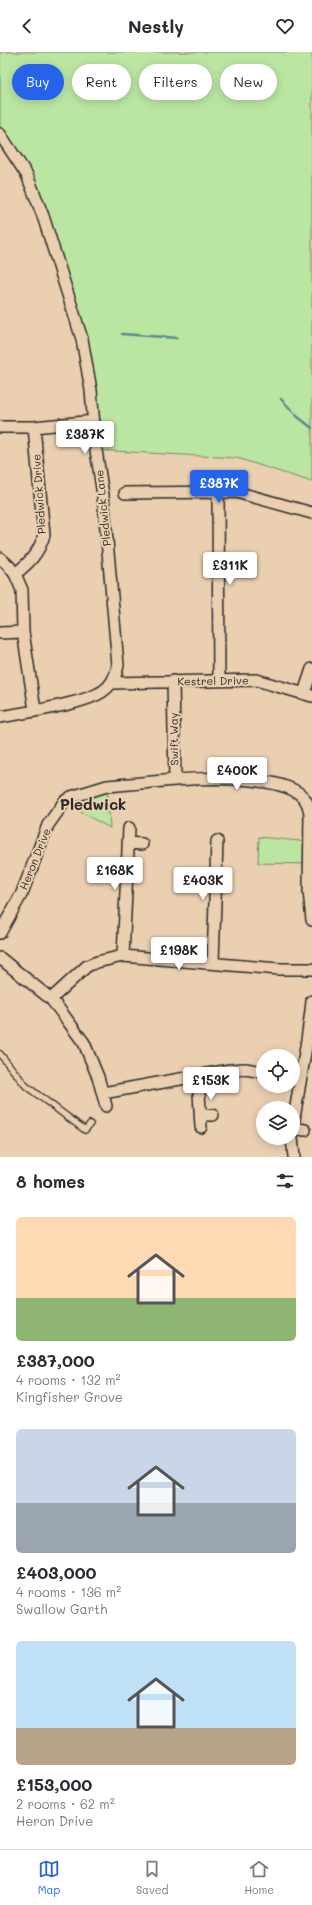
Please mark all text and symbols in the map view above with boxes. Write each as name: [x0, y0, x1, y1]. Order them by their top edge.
text: Nestly: [128, 14, 184, 38]
icon: back: [16, 15, 38, 37]
icon: heart: [274, 15, 296, 37]
chip: Buy: [12, 64, 64, 100]
chip: Rent: [72, 64, 131, 100]
chip: Filters: [139, 64, 212, 100]
chip: New: [220, 64, 277, 100]
pin: £387K: [57, 421, 113, 455]
text: £387K: [65, 425, 105, 442]
street label: Pledwick Drive: [28, 453, 49, 534]
street label: Pledwick Lane: [91, 469, 114, 547]
pin: £387K: [191, 470, 247, 504]
text: £387K: [199, 474, 239, 491]
pin: £311K: [202, 552, 258, 586]
text: £311K: [212, 556, 248, 573]
street label: Kestrel Drive: [177, 672, 249, 689]
street label: Swift Way: [166, 712, 181, 766]
pin: £400K: [209, 757, 265, 791]
text: £400K: [216, 761, 258, 778]
district label: Pledwick: [60, 794, 126, 814]
street label: Heron Drive: [15, 826, 54, 892]
pin: £168K: [87, 857, 143, 891]
text: £168K: [96, 861, 134, 878]
pin: £403K: [175, 867, 231, 901]
text: £403K: [182, 871, 224, 888]
pin: £198K: [151, 937, 207, 971]
text: £198K: [160, 941, 198, 958]
map controls: [256, 1049, 300, 1145]
button: locate: [256, 1049, 300, 1093]
pin: £153K: [183, 1067, 239, 1101]
text: £153K: [192, 1071, 230, 1088]
button: layers: [256, 1101, 300, 1145]
text: 8 homes: [16, 1170, 85, 1192]
icon: filters: [274, 1170, 296, 1192]
icon: home: [120, 1243, 192, 1315]
text: £387,000: [16, 1349, 95, 1371]
text: 4 rooms · 132 m²: [16, 1371, 121, 1388]
text: Kingfisher Grove: [16, 1388, 123, 1405]
icon: home: [120, 1455, 192, 1527]
text: £403,000: [16, 1561, 97, 1583]
text: 4 rooms · 136 m²: [16, 1583, 121, 1600]
text: Swallow Garth: [16, 1600, 107, 1617]
icon: home: [120, 1667, 192, 1739]
text: £153,000: [16, 1773, 92, 1795]
text: 2 rooms · 62 m²: [16, 1795, 115, 1812]
text: Heron Drive: [16, 1812, 93, 1829]
tab: Map: [38, 1858, 60, 1897]
tab: Saved: [136, 1858, 169, 1897]
tab: Home: [244, 1858, 274, 1897]

